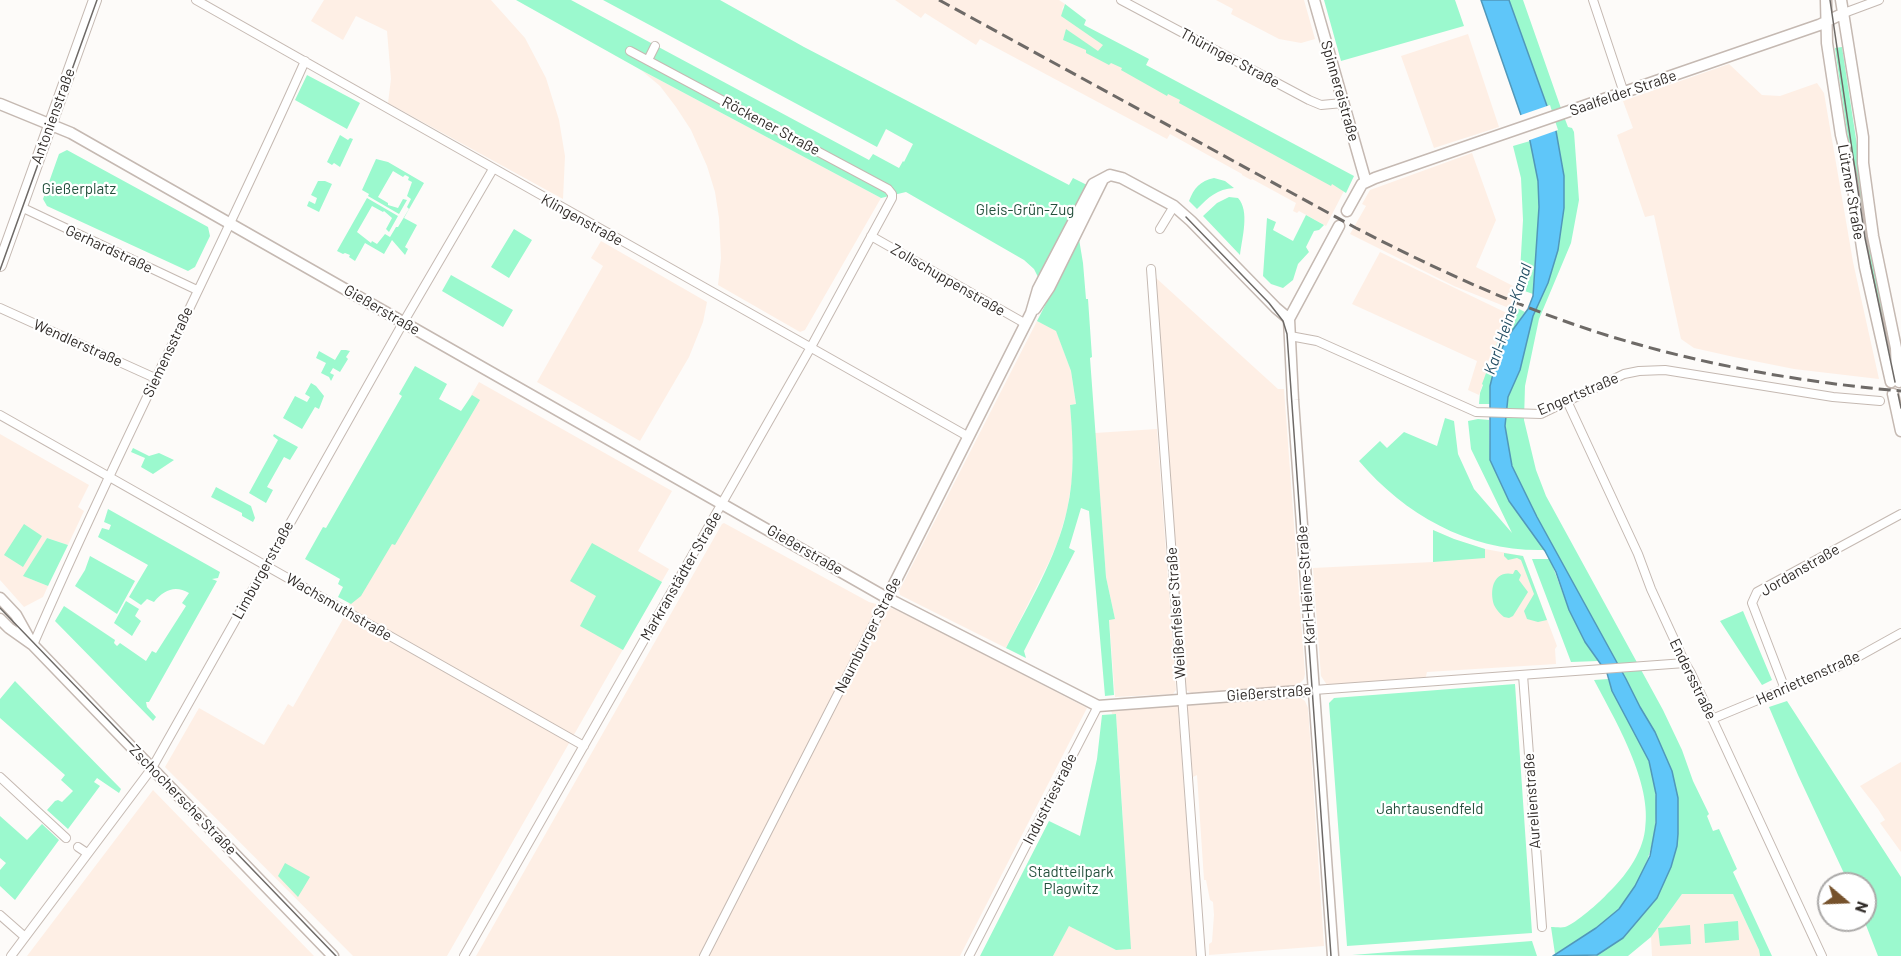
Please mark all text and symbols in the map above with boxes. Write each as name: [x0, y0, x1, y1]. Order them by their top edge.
street label: Thüringer Straße: [1177, 24, 1283, 92]
street label: Spinnereistraße: [1317, 38, 1363, 144]
street label: Antonienstraße: [27, 66, 79, 166]
street label: Saalfelder Straße: [1567, 66, 1679, 120]
street label: Röckener Straße: [719, 93, 823, 159]
street label: Lützner Straße: [1834, 143, 1868, 241]
park label: Gießerplatz: [42, 180, 116, 198]
street label: Klingenstraße: [538, 190, 626, 250]
park label: Gleis-Grün-Zug: [976, 201, 1074, 219]
street label: Gerhardstraße: [63, 221, 155, 277]
street label: Zollschuppenstraße: [888, 240, 1008, 320]
water label: Karl-Heine-Kanal: [1480, 261, 1536, 377]
street label: Gießerstraße: [341, 281, 423, 339]
street label: Siemensstraße: [139, 304, 197, 400]
street label: Wendlerstraße: [31, 315, 125, 371]
street label: Engertstraße: [1535, 369, 1621, 419]
street label: Markranstädter Straße: [637, 508, 725, 644]
street label: Limburgerstraße: [229, 518, 297, 622]
street label: Gießerstraße: [764, 521, 846, 579]
street label: Karl-Heine-Straße: [1293, 525, 1319, 645]
street label: Jordanstraße: [1757, 540, 1843, 600]
street label: Weißenfelser Straße: [1162, 546, 1190, 680]
street label: Wachsmuthstraße: [283, 569, 395, 645]
street label: Naumburger Straße: [831, 574, 905, 696]
street label: Endersstraße: [1666, 636, 1720, 722]
street label: Henriettenstraße: [1753, 647, 1863, 709]
street label: Gießerstraße: [1226, 681, 1312, 705]
street label: Zschochersche Straße: [126, 741, 240, 859]
street label: Industriestraße: [1019, 750, 1081, 848]
street label: Aurelienstraße: [1520, 752, 1544, 850]
park label: Jahrtausendfeld: [1377, 800, 1483, 818]
park label: Stadtteilpark Plagwitz: [1029, 863, 1113, 898]
north arrow: [1817, 872, 1877, 932]
text: N: [1852, 899, 1873, 915]

